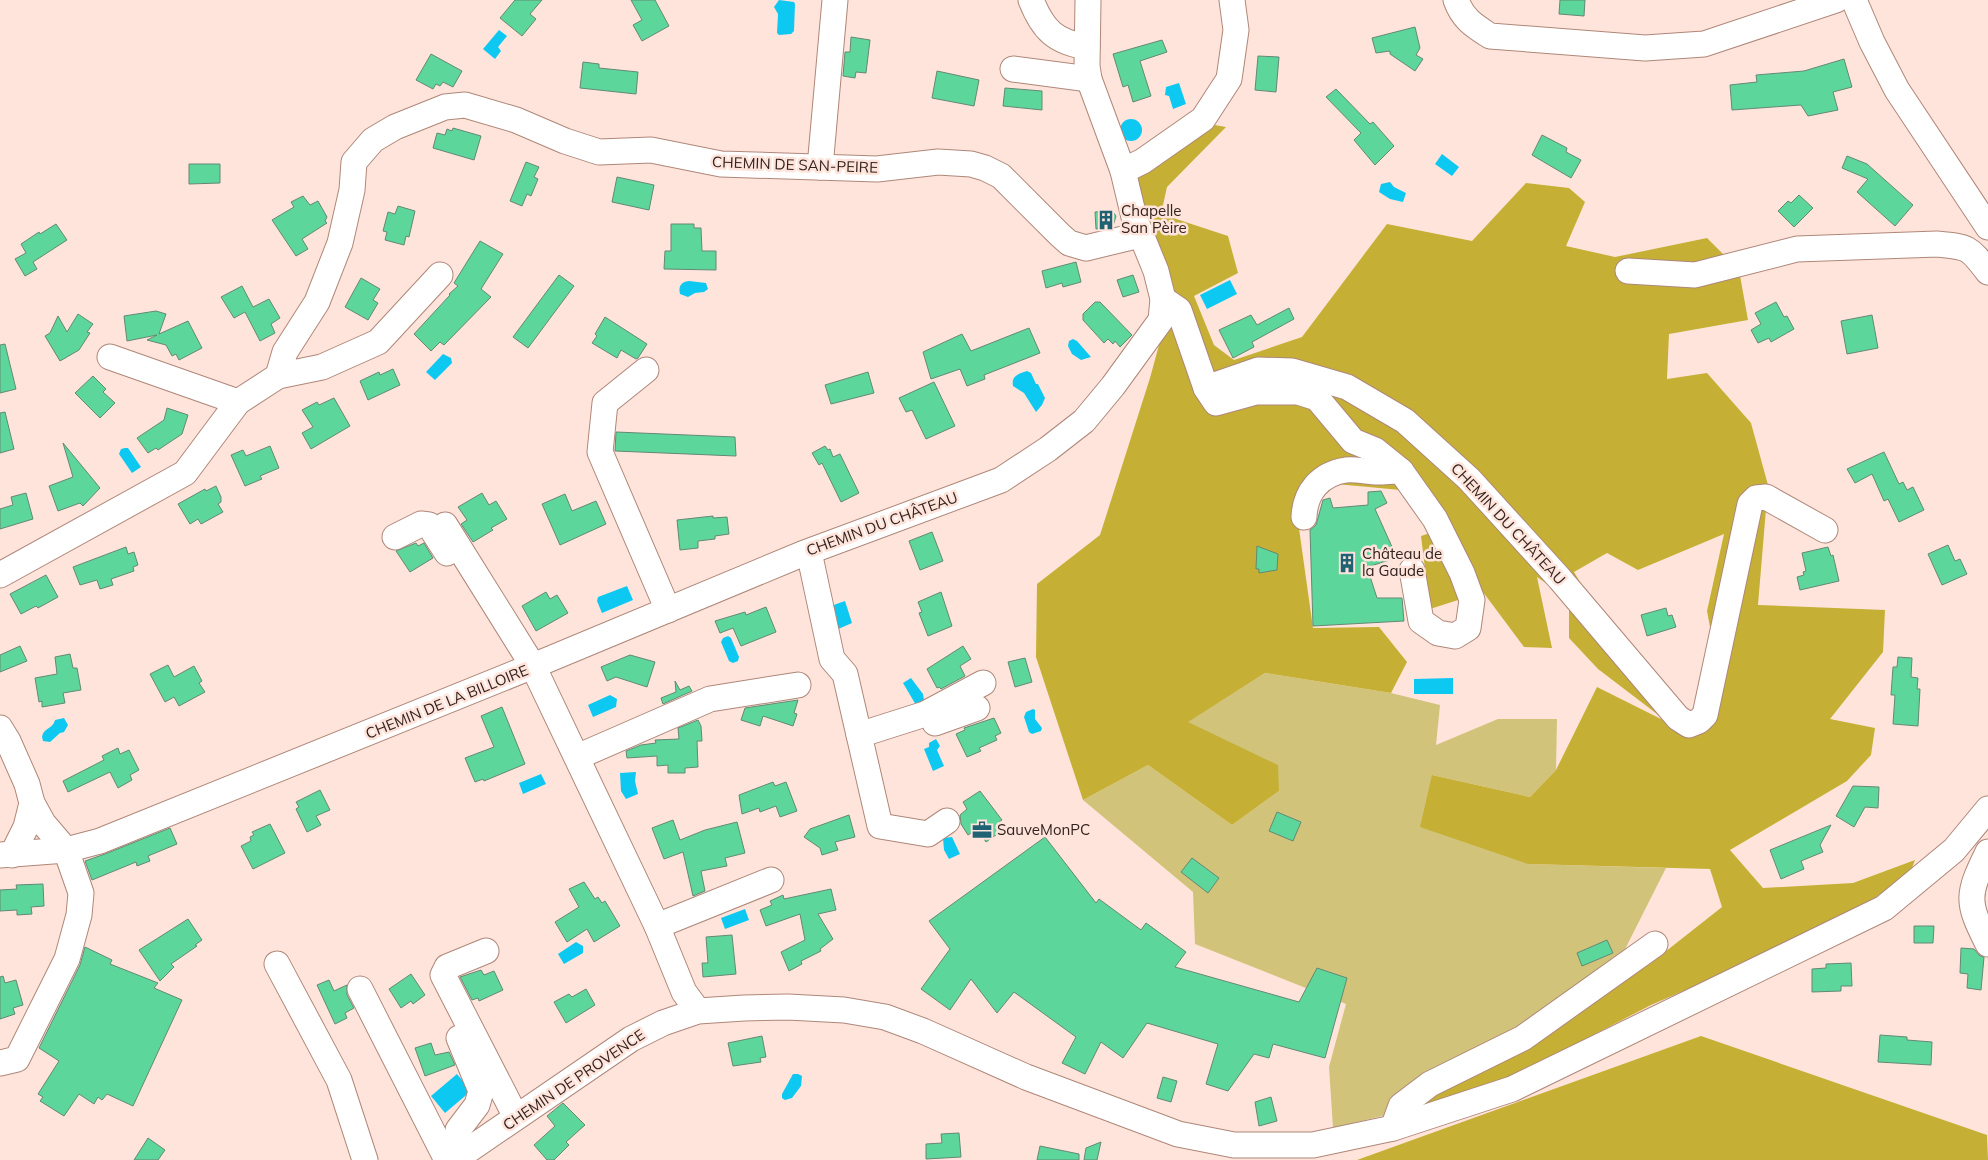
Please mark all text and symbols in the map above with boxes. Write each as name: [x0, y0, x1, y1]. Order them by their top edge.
street label: CHEMIN DE SAN-PEIRE: [712, 152, 878, 177]
place label: Chapelle San Pèire: [1121, 201, 1187, 237]
building icon: Chapelle San Pèire: [1095, 209, 1117, 231]
street label: CHEMIN DU CHÂTEAU: [1447, 459, 1570, 589]
street label: CHEMIN DU CHÂTEAU: [804, 487, 960, 560]
place label: Château de la Gaude: [1362, 544, 1442, 580]
building icon: Château de la Gaude: [1336, 552, 1358, 574]
street label: CHEMIN DE LA BILLOIRE: [363, 660, 531, 743]
office icon: SauveMonPC: [971, 819, 993, 841]
place label: SauveMonPC: [997, 820, 1090, 839]
street label: CHEMIN DE PROVENCE: [499, 1025, 649, 1134]

